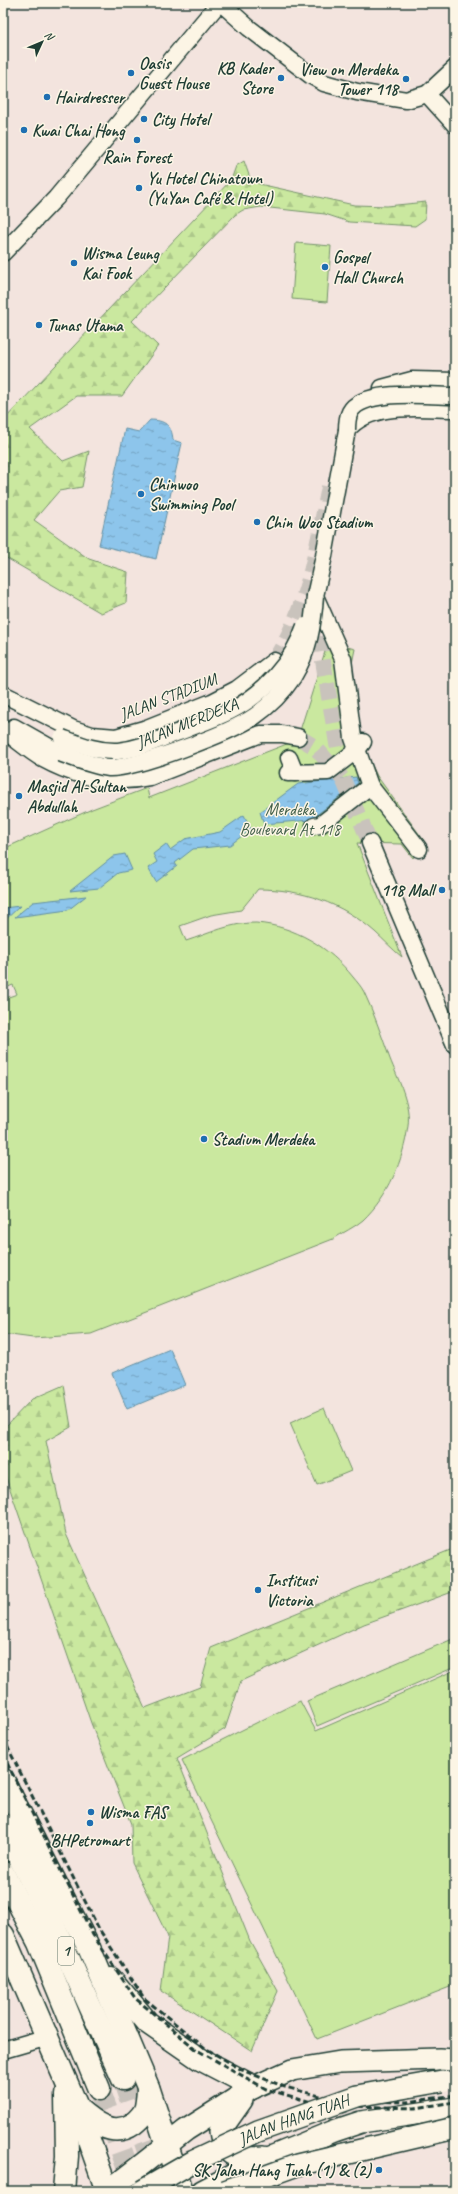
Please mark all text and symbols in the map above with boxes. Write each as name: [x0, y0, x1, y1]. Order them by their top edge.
north arrow: [22, 22, 62, 62]
text: N: [42, 28, 58, 44]
place label: Oasis Guest House: [139, 53, 210, 94]
place label: KB Kader Store: [217, 58, 275, 99]
place label: View on Merdeka Tower 118: [300, 59, 400, 100]
marker: Oasis Guest House: [126, 68, 136, 78]
marker: KB Kader Store: [276, 73, 286, 83]
marker: View on Merdeka Tower 118: [401, 74, 411, 84]
place label: Hairdresser: [55, 87, 126, 108]
marker: Hairdresser: [42, 92, 52, 102]
place label: City Hotel: [152, 109, 213, 130]
marker: City Hotel: [139, 114, 149, 124]
place label: Kwai Chai Hong: [32, 120, 126, 141]
marker: Kwai Chai Hong: [19, 125, 29, 135]
marker: Rain Forest: [132, 135, 142, 145]
place label: Rain Forest: [102, 147, 174, 168]
place label: Yu Hotel Chinatown (YuYan Café & Hotel): [147, 168, 274, 209]
marker: Yu Hotel Chinatown (YuYan Café & Hotel): [134, 183, 144, 193]
place label: Wisma Leung Kai Fook: [82, 243, 161, 284]
place label: Gospel Hall Church: [333, 247, 404, 288]
marker: Wisma Leung Kai Fook: [69, 258, 79, 268]
marker: Gospel Hall Church: [320, 262, 330, 272]
place label: Tunas Utama: [47, 315, 124, 336]
marker: Tunas Utama: [34, 320, 44, 330]
place label: Chinwoo Swimming Pool: [149, 474, 236, 515]
marker: Chinwoo Swimming Pool: [136, 489, 146, 499]
place label: Chin Woo Stadium: [265, 512, 374, 533]
marker: Chin Woo Stadium: [252, 517, 262, 527]
street label: JALAN STADIUM: [115, 668, 221, 726]
street label: JALAN MERDEKA: [132, 693, 241, 753]
place label: Masjid Al-Sultan Abdullah: [27, 776, 127, 817]
marker: Masjid Al-Sultan Abdullah: [14, 791, 24, 801]
park label: Merdeka Boulevard At 118: [240, 799, 343, 840]
place label: 118 Mall: [381, 880, 437, 901]
marker: 118 Mall: [437, 885, 447, 895]
place label: Stadium Merdeka: [212, 1129, 316, 1150]
marker: Stadium Merdeka: [199, 1134, 209, 1144]
place label: Institusi Victoria: [266, 1570, 319, 1611]
marker: Institusi Victoria: [253, 1585, 263, 1595]
place label: Wisma FAS: [99, 1802, 170, 1823]
marker: Wisma FAS: [86, 1807, 96, 1817]
marker: BHPetromart: [85, 1818, 95, 1828]
place label: BHPetromart: [51, 1830, 132, 1851]
road number: 1: [58, 1937, 74, 1965]
street label: JALAN HANG TUAH: [234, 2088, 354, 2150]
place label: SK Jalan Hang Tuah (1) & (2): [192, 2160, 372, 2181]
marker: SK Jalan Hang Tuah (1) & (2): [374, 2165, 384, 2175]

